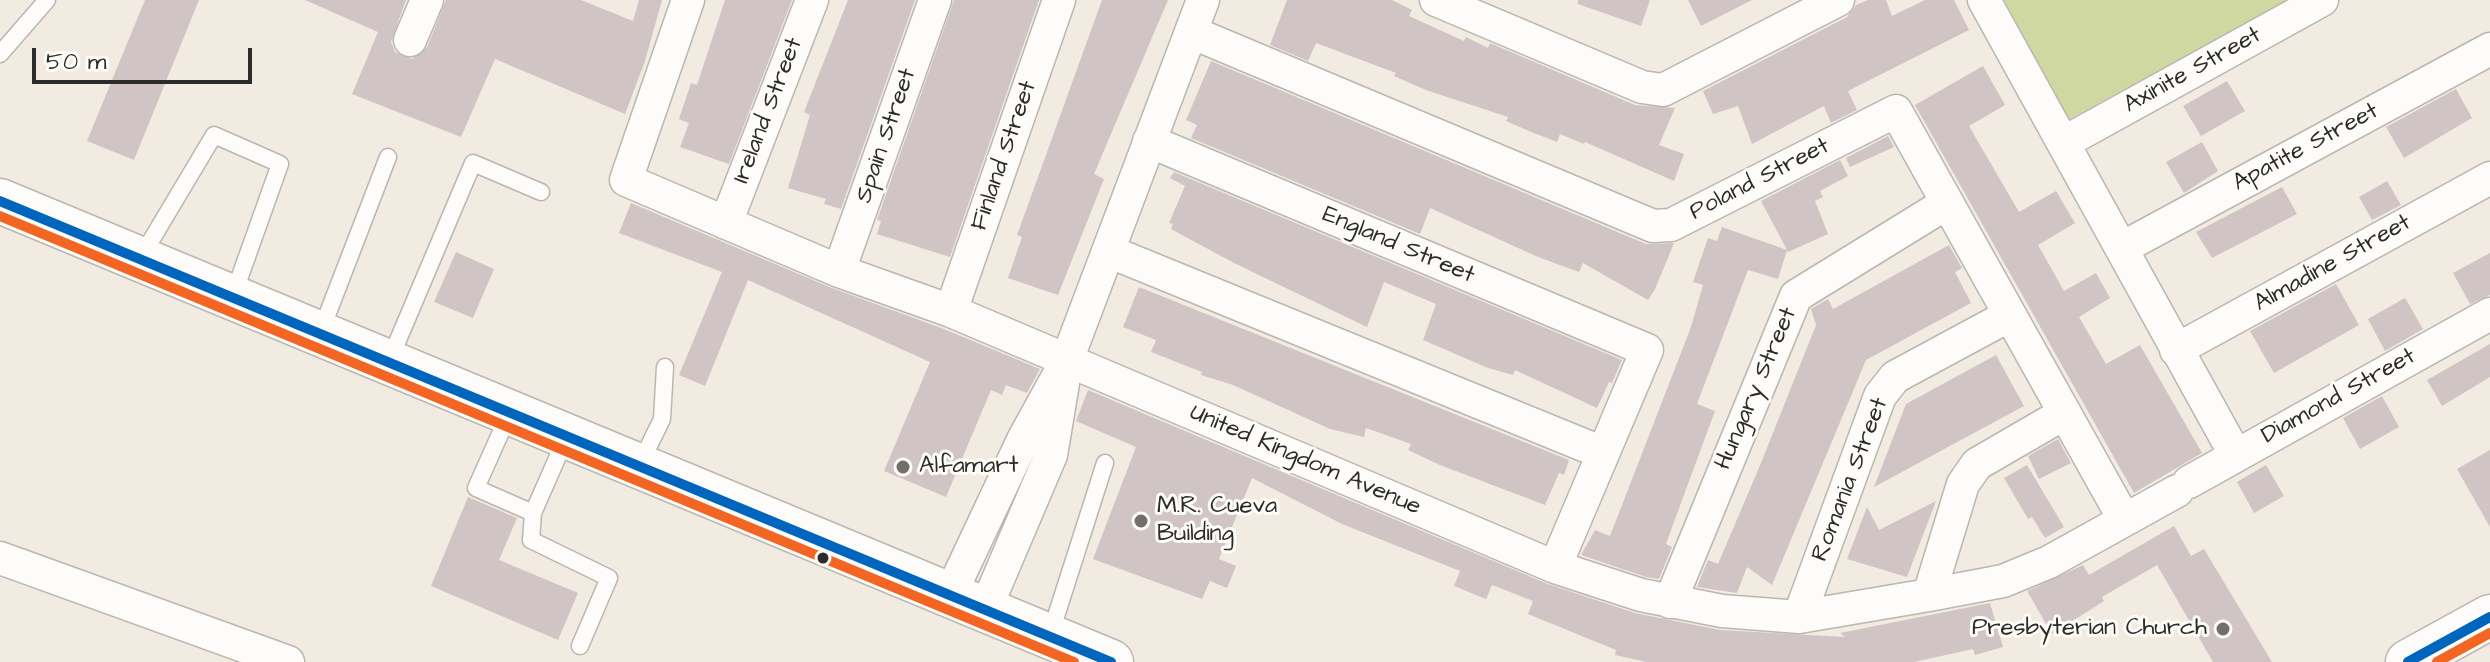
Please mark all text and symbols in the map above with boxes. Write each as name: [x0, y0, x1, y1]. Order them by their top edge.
street label: Axinite Street: [2119, 21, 2267, 121]
scale bar: [36, 32, 256, 82]
street label: Ireland Street: [728, 34, 810, 188]
text: 50 m: [46, 45, 106, 79]
street label: Spain Street: [851, 65, 923, 207]
street label: Finland Street: [966, 77, 1044, 235]
street label: Apatite Street: [2228, 98, 2384, 198]
street label: Poland Street: [1685, 132, 1835, 228]
street label: England Street: [1318, 201, 1478, 291]
street label: Almadine Street: [2250, 209, 2416, 319]
street label: Hungary Street: [1710, 304, 1804, 474]
street label: Diamond Street: [2257, 343, 2421, 451]
street label: Romania Street: [1807, 394, 1895, 566]
street label: United Kingdom Avenue: [1185, 399, 1425, 523]
place label: Alfamart: [919, 453, 1018, 481]
marker: Alfamart: [894, 458, 912, 476]
place label: M.R. Cueva Building: [1157, 493, 1277, 549]
marker: M.R. Cueva Building: [1132, 512, 1150, 530]
unlabelled marker: [815, 550, 831, 566]
place label: Presbyterian Church: [1972, 615, 2207, 643]
marker: Presbyterian Church: [2214, 620, 2232, 638]

